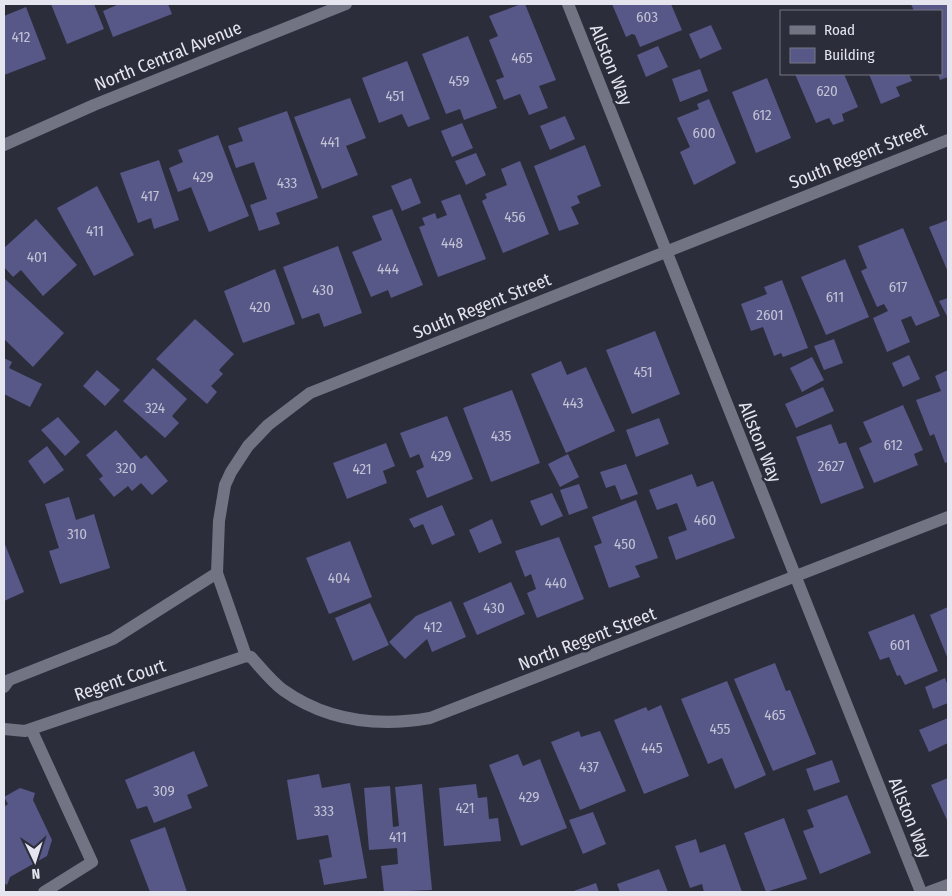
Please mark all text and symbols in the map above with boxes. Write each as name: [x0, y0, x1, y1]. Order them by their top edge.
house number: 603: [636, 8, 658, 26]
legend: [780, 10, 942, 75]
street label: North Central Avenue: [91, 16, 245, 96]
street label: Allston Way: [585, 21, 637, 109]
text: Road: [824, 21, 855, 39]
house number: 412: [12, 28, 31, 46]
text: Building: [824, 46, 875, 64]
house number: 465: [511, 49, 533, 67]
house number: 459: [448, 72, 470, 90]
house number: 620: [816, 82, 838, 100]
house number: 451: [385, 87, 405, 105]
house number: 612: [752, 106, 772, 124]
street label: South Regent Street: [786, 118, 930, 194]
house number: 600: [692, 124, 716, 142]
house number: 441: [320, 133, 340, 151]
house number: 429: [193, 168, 213, 186]
house number: 433: [277, 174, 298, 192]
house number: 417: [141, 187, 159, 205]
house number: 456: [504, 208, 526, 226]
house number: 411: [86, 222, 104, 240]
house number: 448: [441, 234, 463, 252]
house number: 401: [27, 248, 47, 266]
house number: 444: [377, 260, 399, 278]
street label: South Regent Street: [410, 268, 554, 344]
house number: 617: [889, 278, 907, 296]
house number: 430: [312, 281, 334, 299]
house number: 611: [826, 288, 844, 306]
house number: 420: [249, 298, 271, 316]
house number: 2601: [756, 306, 784, 324]
house number: 451: [633, 363, 653, 381]
house number: 443: [562, 394, 584, 412]
street label: Allston Way: [734, 398, 786, 486]
house number: 324: [145, 399, 165, 417]
house number: 435: [491, 427, 511, 445]
house number: 612: [883, 436, 903, 454]
house number: 429: [431, 447, 451, 465]
house number: 2627: [818, 457, 844, 475]
house number: 320: [115, 459, 137, 477]
house number: 421: [352, 460, 372, 478]
house number: 460: [694, 511, 716, 529]
house number: 310: [67, 525, 87, 543]
house number: 450: [614, 535, 636, 553]
house number: 404: [328, 569, 350, 587]
house number: 440: [545, 574, 567, 592]
house number: 430: [483, 599, 505, 617]
street label: North Regent Street: [515, 603, 659, 675]
house number: 412: [424, 618, 443, 636]
house number: 601: [890, 636, 910, 654]
street label: Regent Court: [72, 654, 169, 706]
house number: 465: [764, 706, 786, 724]
house number: 455: [710, 720, 731, 738]
house number: 445: [641, 739, 663, 757]
house number: 437: [579, 758, 599, 776]
street label: Allston Way: [884, 774, 936, 862]
house number: 309: [153, 782, 175, 800]
house number: 429: [519, 788, 539, 806]
house number: 421: [455, 799, 475, 817]
house number: 333: [314, 802, 334, 820]
house number: 411: [389, 828, 407, 846]
north arrow: [10, 836, 60, 886]
text: N: [31, 865, 41, 882]

